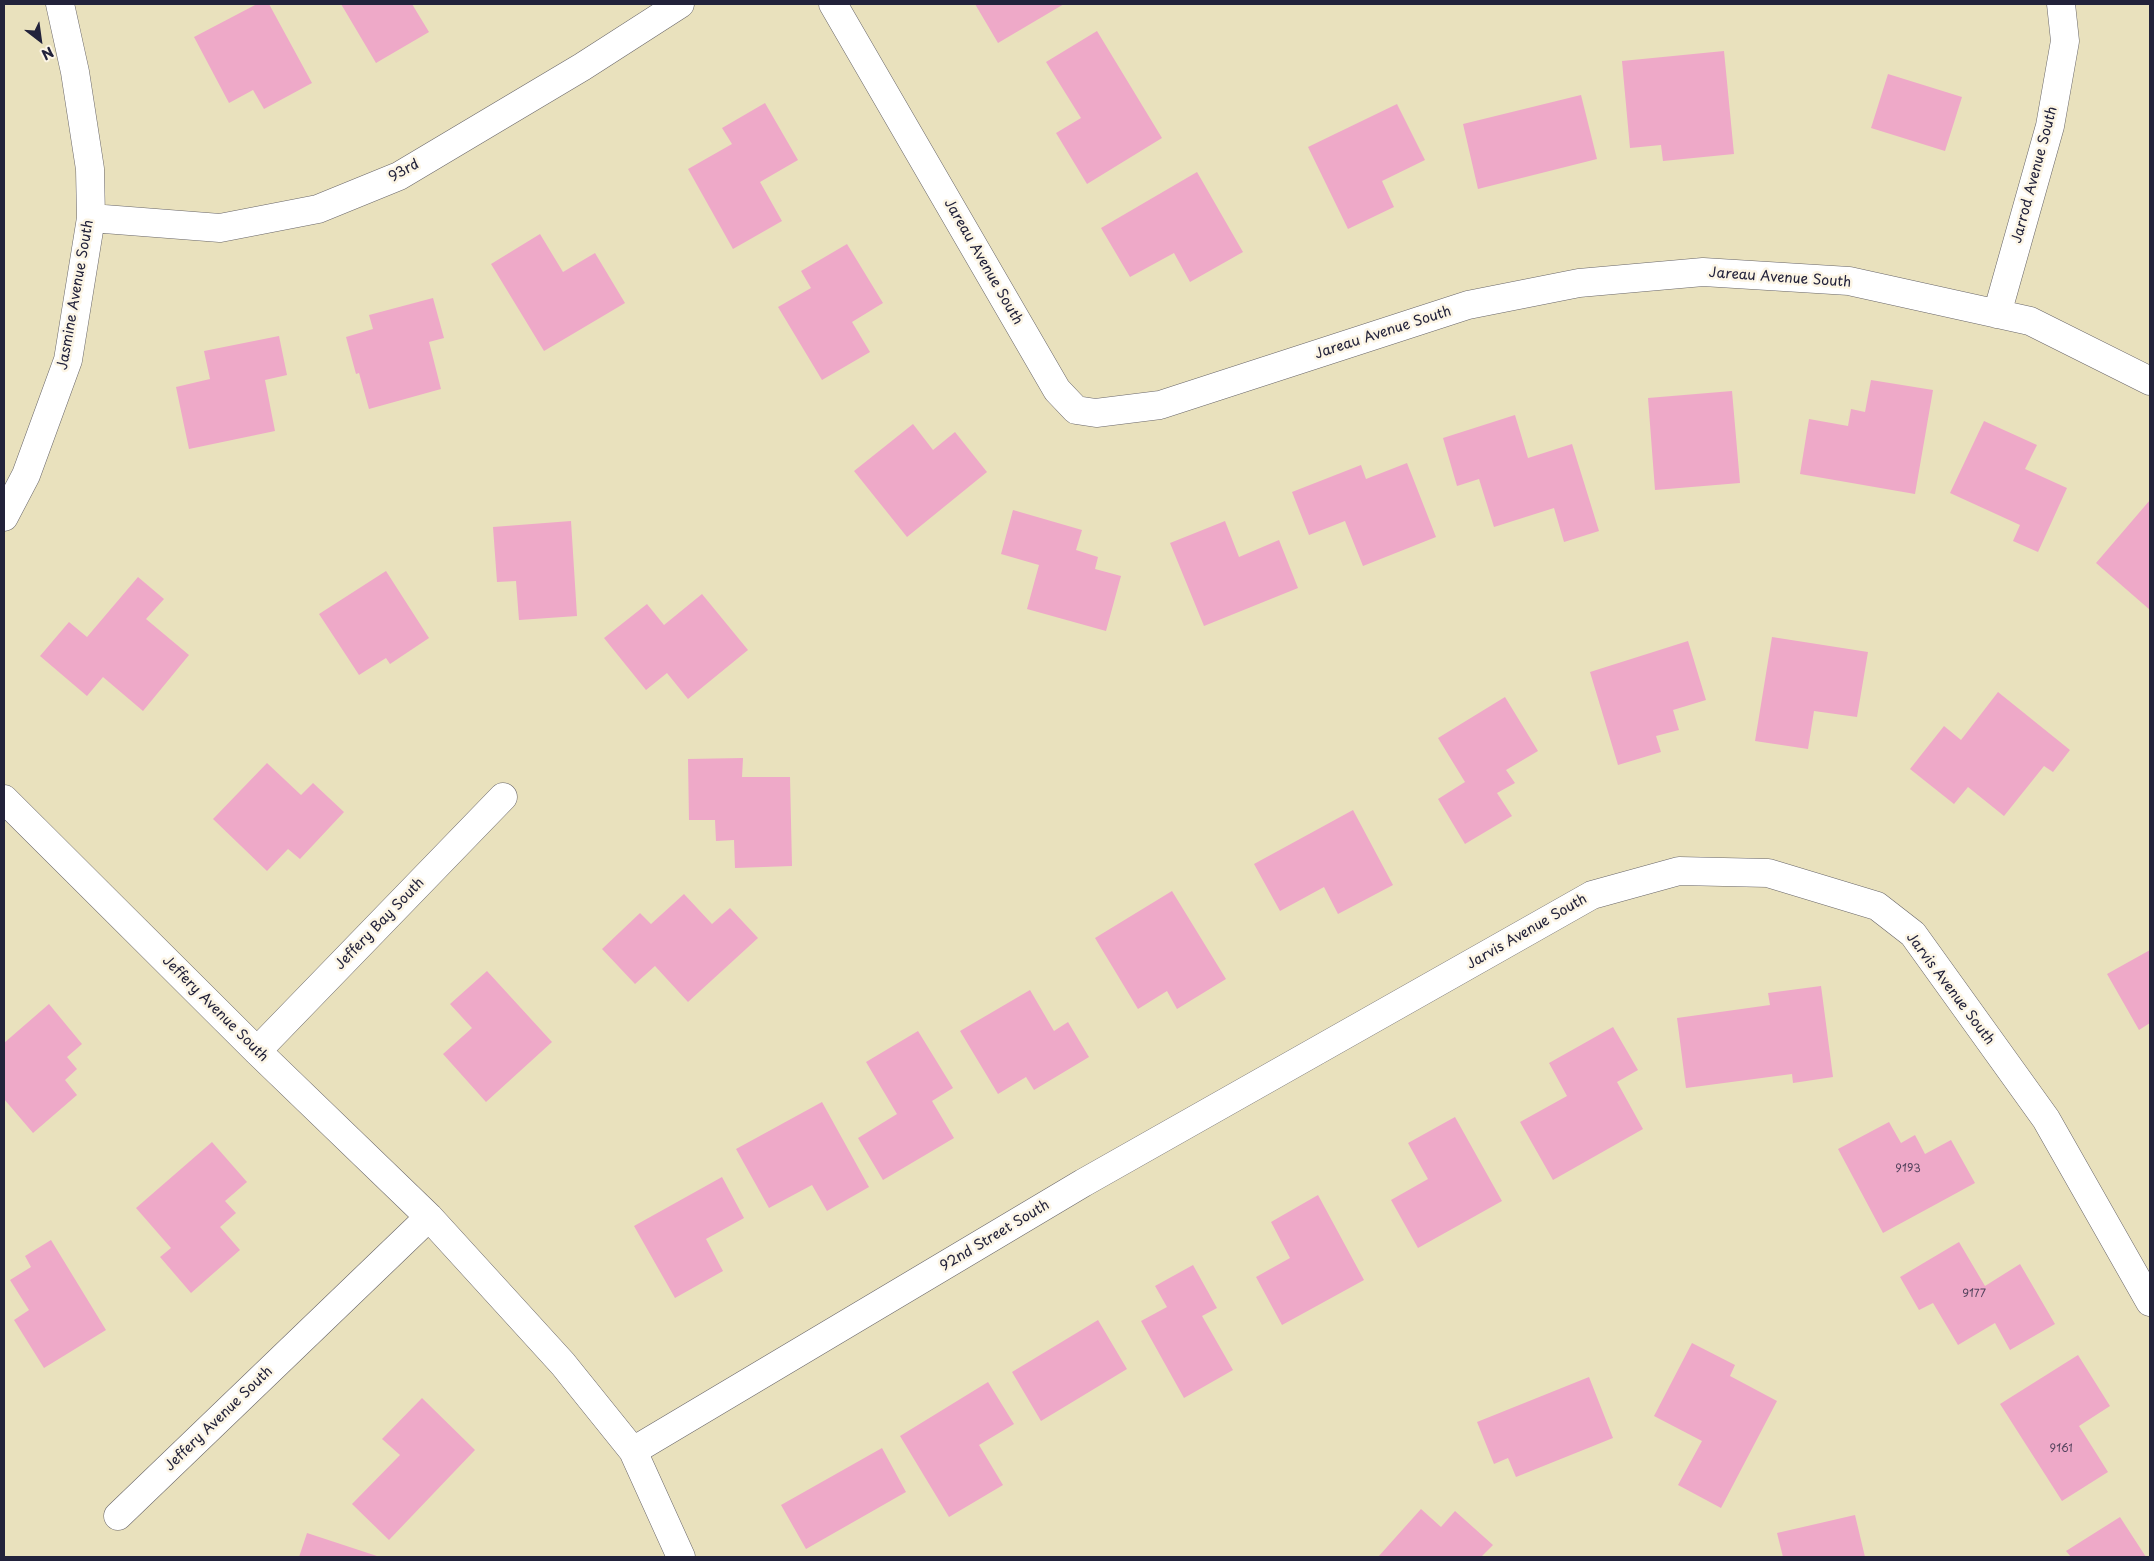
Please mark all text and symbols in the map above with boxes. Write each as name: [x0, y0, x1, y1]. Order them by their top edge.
north arrow: [15, 15, 65, 65]
text: N: [38, 42, 58, 65]
street label: Jarrod Avenue South: [2009, 105, 2061, 245]
street label: 93rd: [386, 156, 422, 186]
street label: Jareau Avenue South: [940, 196, 1026, 328]
street label: Jasmine Avenue South: [55, 219, 97, 371]
street label: Jareau Avenue South: [1708, 265, 1852, 291]
street label: Jareau Avenue South: [1313, 303, 1453, 363]
street label: Jeffery Bay South: [332, 875, 428, 973]
street label: Jarvis Avenue South: [1464, 891, 1590, 973]
street label: Jarvis Avenue South: [1902, 930, 1998, 1048]
street label: Jeffery Avenue South: [159, 953, 271, 1065]
house number: 9193: [1895, 1162, 1921, 1176]
street label: 92nd Street South: [937, 1197, 1053, 1275]
house number: 9177: [1962, 1287, 1986, 1301]
street label: Jeffery Avenue South: [162, 1363, 276, 1475]
house number: 9161: [2049, 1442, 2073, 1456]

